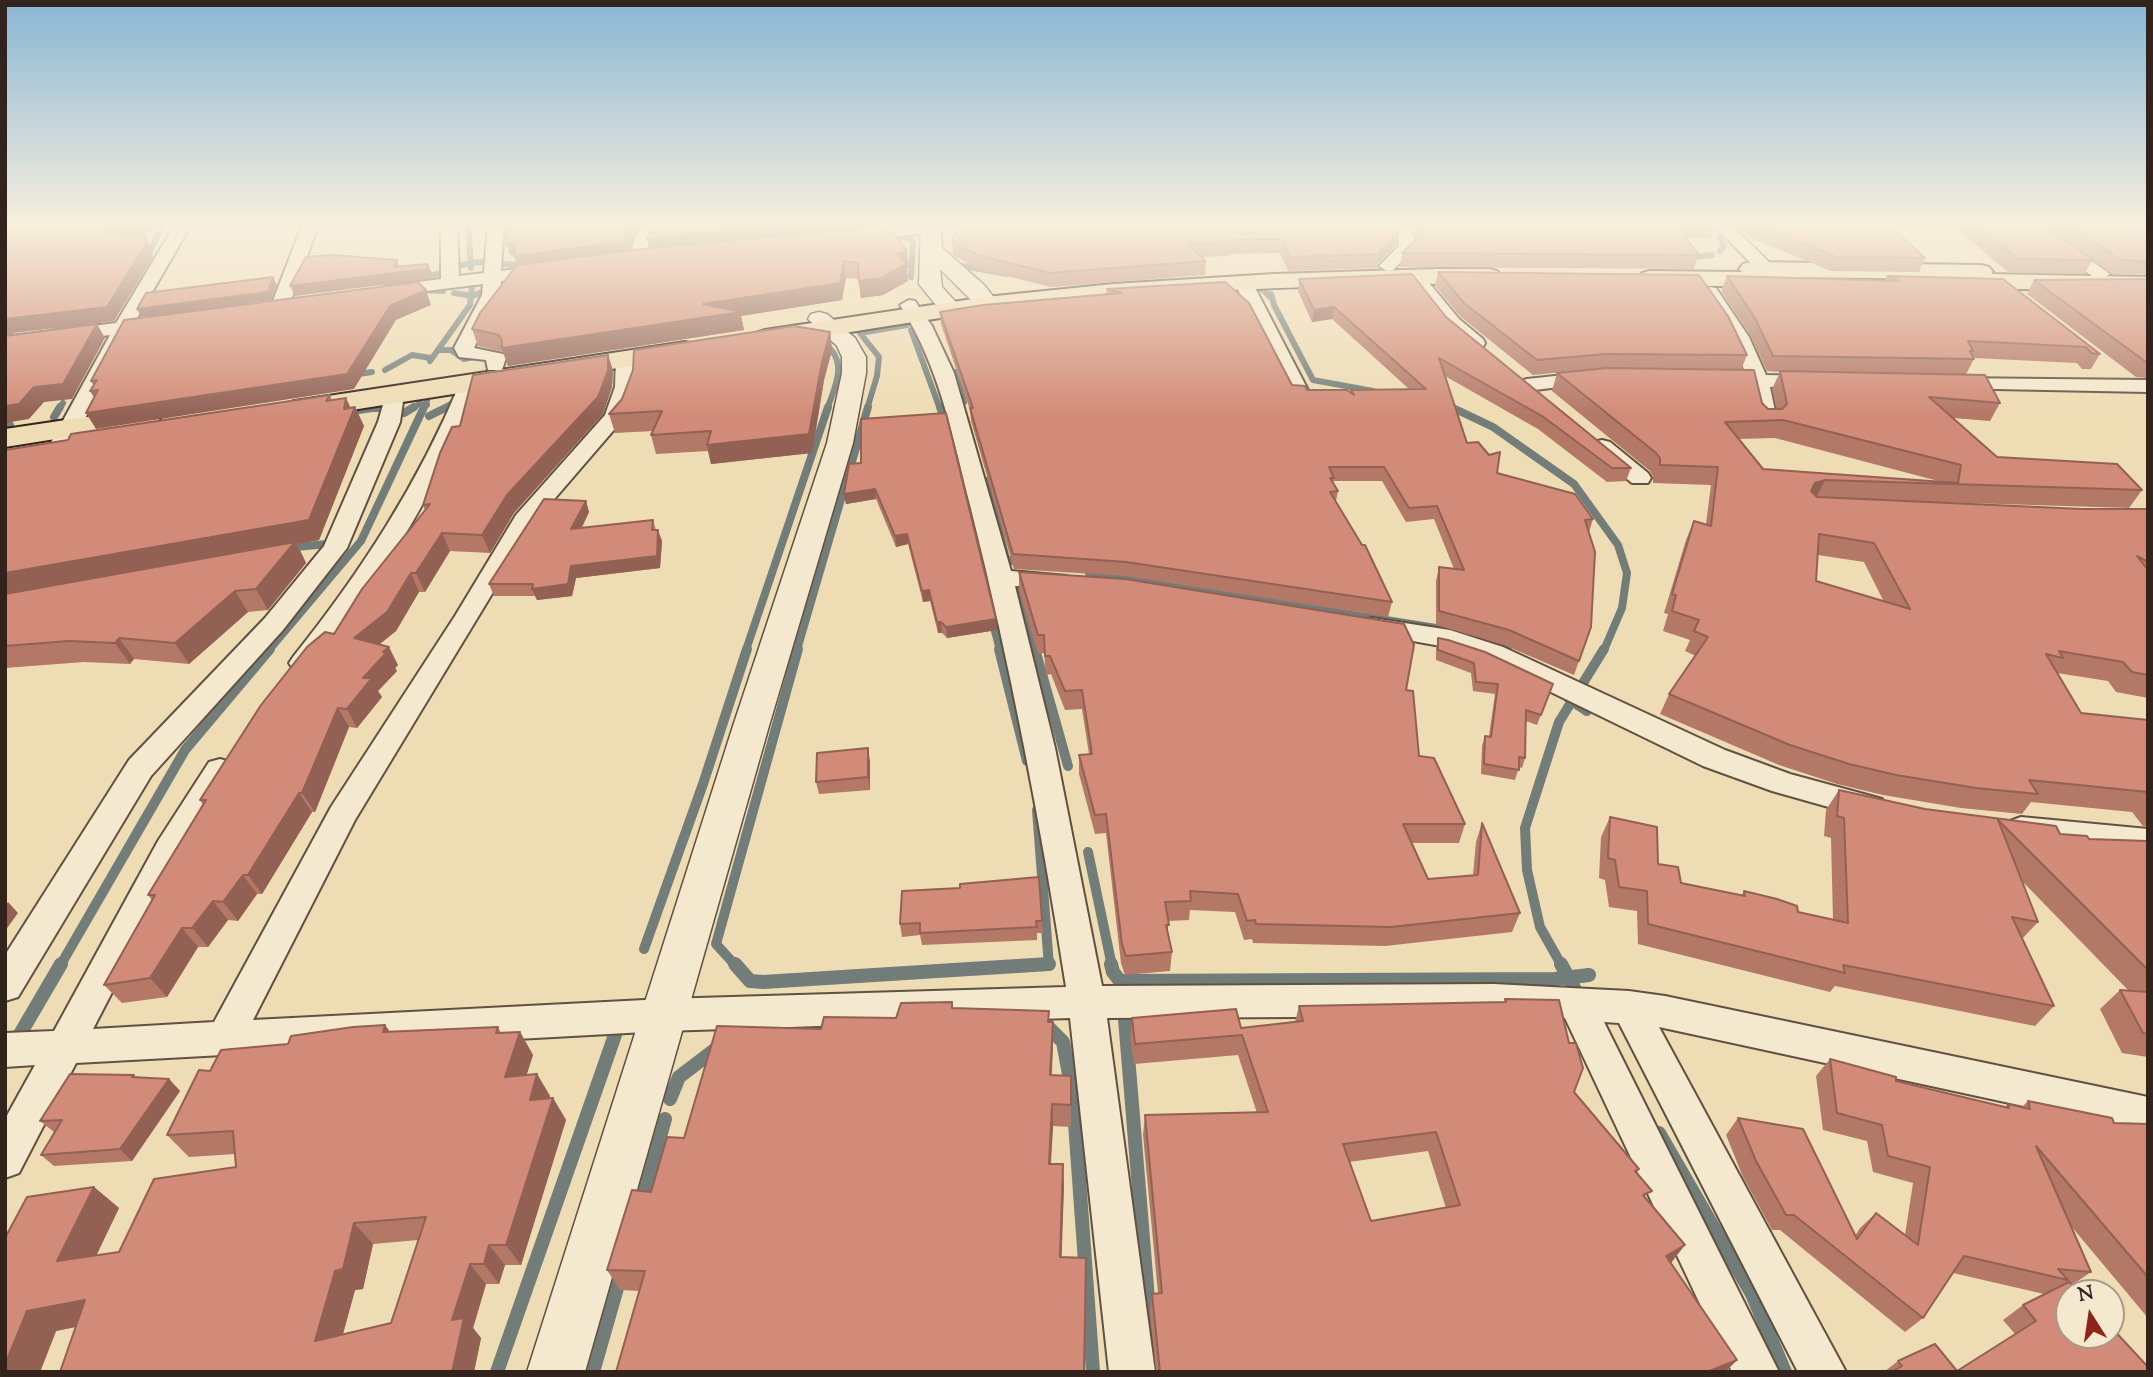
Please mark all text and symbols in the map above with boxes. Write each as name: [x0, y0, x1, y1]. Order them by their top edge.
north arrow: [2055, 1279, 2125, 1349]
text: N: [2076, 1280, 2096, 1310]

